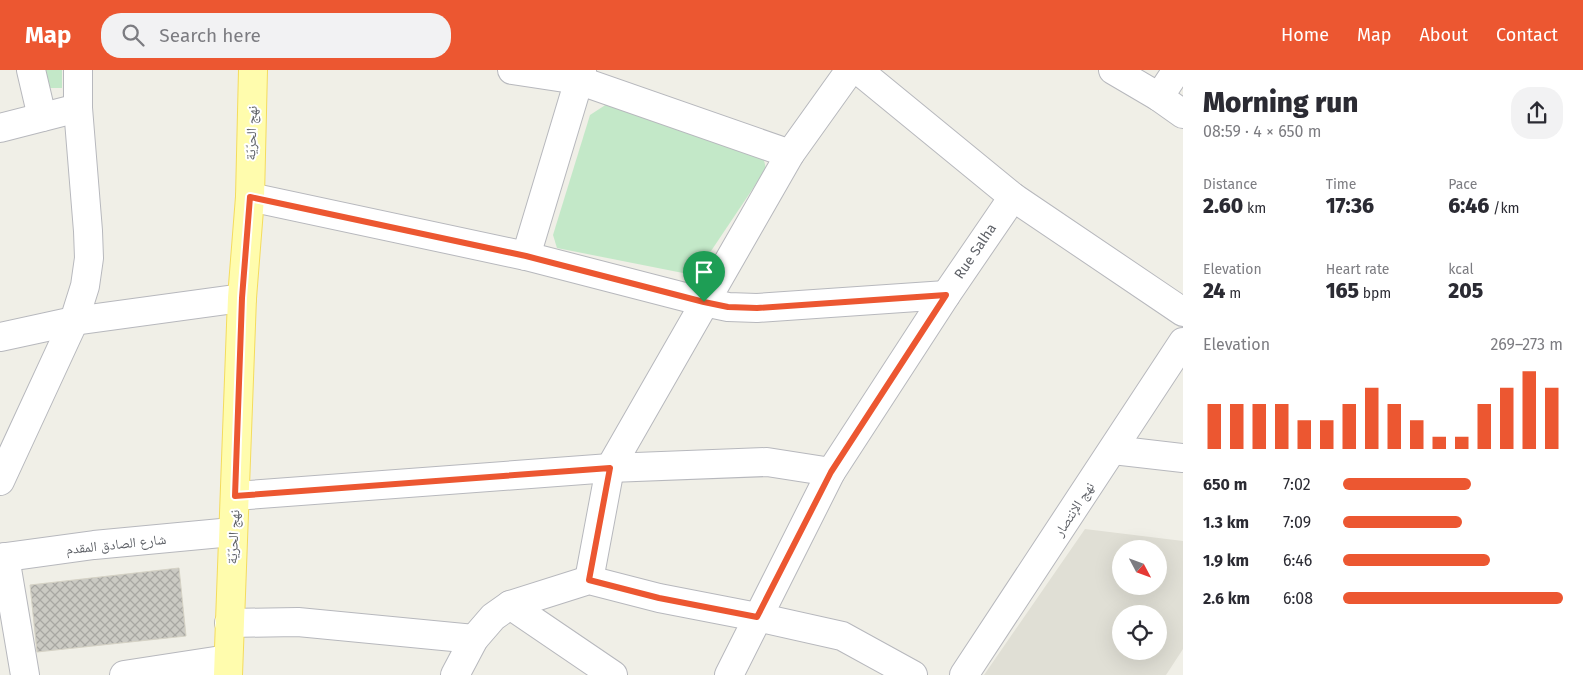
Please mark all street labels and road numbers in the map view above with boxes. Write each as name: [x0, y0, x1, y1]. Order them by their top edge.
street label: نهج الحرّيّة: [242, 105, 262, 161]
street label: Rue Salha: [951, 220, 1000, 282]
street label: نهج الإنتصار: [1050, 479, 1099, 541]
street label: نهج الحرّيّة: [224, 509, 244, 565]
street label: شارع الصادق المقدم: [65, 531, 167, 559]

